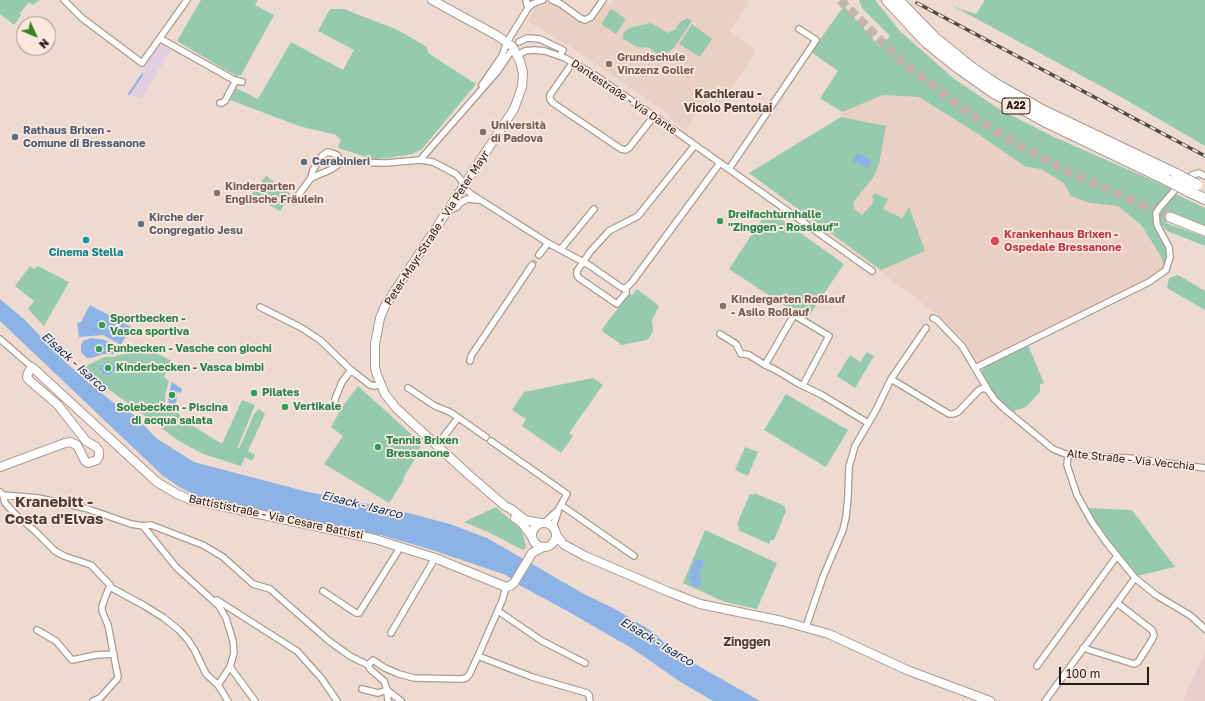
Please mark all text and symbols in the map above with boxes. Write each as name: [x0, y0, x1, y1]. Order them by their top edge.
north arrow: [16, 16, 56, 56]
text: N: [37, 36, 52, 52]
place label: Grundschule Vinzenz Goller: [617, 51, 694, 77]
street label: Dantestraße - Via Dante: [568, 57, 680, 137]
marker: Grundschule Vinzenz Goller: [604, 59, 614, 69]
district label: Kachlerau - Vicolo Pentolai: [684, 87, 772, 115]
road number: A22: [1002, 98, 1030, 114]
place label: Università di Padova: [491, 119, 546, 145]
place label: Rathaus Brixen - Comune di Bressanone: [23, 124, 145, 150]
marker: Università di Padova: [478, 127, 488, 137]
marker: Rathaus Brixen - Comune di Bressanone: [10, 132, 20, 142]
street label: Peter-Mayr-Straße - Via Peter Mayr: [382, 148, 492, 308]
place label: Carabinieri: [312, 155, 370, 169]
marker: Carabinieri: [299, 157, 309, 167]
place label: Kindergarten Englische Fräulein: [225, 180, 324, 206]
marker: Kindergarten Englische Fräulein: [212, 188, 222, 198]
place label: Dreifachturnhalle "Zinggen - Rosslauf": [728, 208, 839, 234]
place label: Kirche der Congregatio Jesu: [149, 211, 243, 237]
marker: Dreifachturnhalle "Zinggen - Rosslauf": [715, 216, 725, 226]
marker: Kirche der Congregatio Jesu: [136, 219, 146, 229]
place label: Krankenhaus Brixen - Ospedale Bressanone: [1004, 228, 1121, 254]
marker: Cinema Stella: [81, 235, 91, 245]
marker: Krankenhaus Brixen - Ospedale Bressanone: [989, 235, 1001, 247]
place label: Cinema Stella: [49, 246, 123, 260]
place label: Kindergarten Roßlauf - Asilo Roßlauf: [731, 293, 845, 319]
marker: Kindergarten Roßlauf - Asilo Roßlauf: [718, 301, 728, 311]
place label: Sportbecken - Vasca sportiva: [110, 312, 189, 338]
marker: Sportbecken - Vasca sportiva: [97, 320, 107, 330]
water label: Eisack - Isarco: [38, 329, 110, 395]
place label: Funbecken - Vasche con giochi: [107, 342, 272, 356]
marker: Funbecken - Vasche con giochi: [94, 344, 104, 354]
place label: Kinderbecken - Vasca bimbi: [116, 361, 264, 375]
marker: Kinderbecken - Vasca bimbi: [103, 363, 113, 373]
place label: Pilates: [262, 386, 299, 400]
marker: Pilates: [249, 388, 259, 398]
marker: Solebecken - Piscina di acqua salata: [167, 390, 177, 400]
place label: Vertikale: [293, 400, 341, 414]
place label: Solebecken - Piscina di acqua salata: [116, 401, 228, 427]
marker: Vertikale: [280, 402, 290, 412]
place label: Tennis Brixen Bressanone: [386, 434, 458, 460]
marker: Tennis Brixen Bressanone: [373, 442, 383, 452]
street label: Alte Straße - Via Vecchia: [1066, 447, 1196, 473]
water label: Eisack - Isarco: [320, 488, 404, 522]
street label: Battististraße - Via Cesare Battisti: [188, 492, 364, 542]
district label: Kranebitt - Costa d'Elvas: [5, 493, 103, 528]
water label: Eisack - Isarco: [618, 615, 696, 669]
district label: Zinggen: [723, 635, 771, 649]
scale bar: [1061, 659, 1151, 685]
text: 100 m: [1066, 666, 1100, 681]

